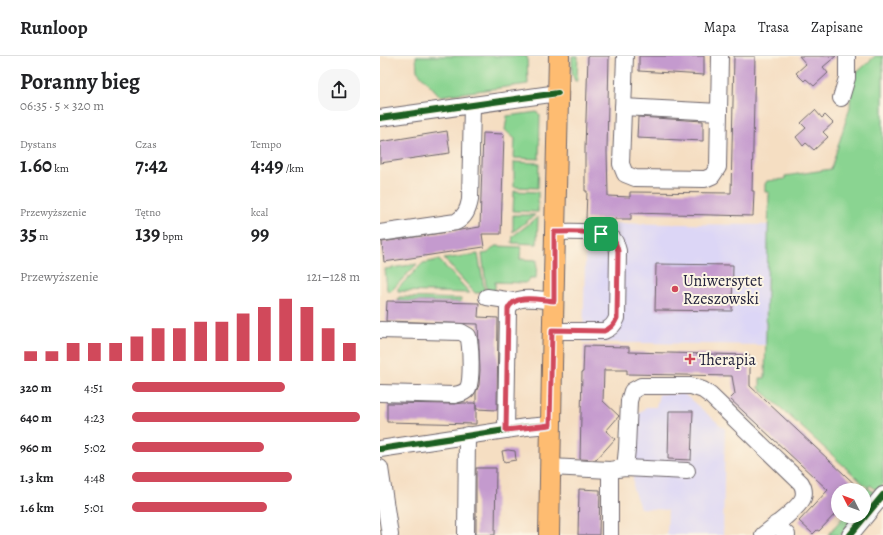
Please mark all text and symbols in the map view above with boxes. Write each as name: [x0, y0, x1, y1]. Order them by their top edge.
text: Runloop: [20, 15, 88, 41]
text: Mapa: [704, 18, 736, 37]
text: Trasa: [758, 18, 789, 37]
text: Zapisane: [811, 18, 863, 37]
text: Poranny bieg: [20, 67, 140, 97]
button: share: [318, 69, 360, 111]
text: 06:35 · 5 × 320 m: [20, 97, 104, 114]
text: Dystans: [20, 137, 56, 152]
text: Czas: [135, 137, 157, 152]
text: Tempo: [251, 137, 281, 152]
text: 1.60: [20, 152, 52, 179]
text: 7:42: [135, 152, 168, 179]
text: 4:49: [251, 152, 283, 179]
text: km: [52, 161, 69, 176]
text: /km: [283, 161, 304, 176]
text: Przewyższenie: [20, 205, 86, 220]
text: Tętno: [135, 205, 161, 220]
text: kcal: [251, 205, 268, 220]
pin: [584, 217, 618, 251]
text: 35: [20, 220, 37, 247]
text: 139: [135, 220, 160, 247]
text: 99: [251, 220, 269, 247]
icon: arrive: [590, 223, 612, 245]
text: m: [37, 229, 48, 244]
text: bpm: [160, 229, 183, 244]
text: Przewyższenie: [20, 268, 98, 285]
text: 121–128 m: [307, 268, 360, 285]
place label: Uniwersytet Rzeszowski: [683, 270, 762, 310]
marker: Uniwersytet Rzeszowski: [670, 284, 680, 294]
place label: Therapia: [699, 349, 756, 371]
marker: Therapia: [684, 353, 696, 365]
text: 320 m: [20, 379, 52, 396]
text: 4:51: [84, 379, 103, 396]
text: 640 m: [20, 409, 52, 426]
text: 4:23: [84, 409, 105, 426]
text: 960 m: [20, 439, 52, 456]
text: 5:02: [84, 439, 106, 456]
text: 1.3 km: [20, 469, 54, 486]
text: 4:48: [84, 469, 105, 486]
north arrow: [831, 483, 871, 523]
map controls: [831, 483, 871, 523]
text: 1.6 km: [20, 499, 54, 516]
text: 5:01: [84, 499, 104, 516]

